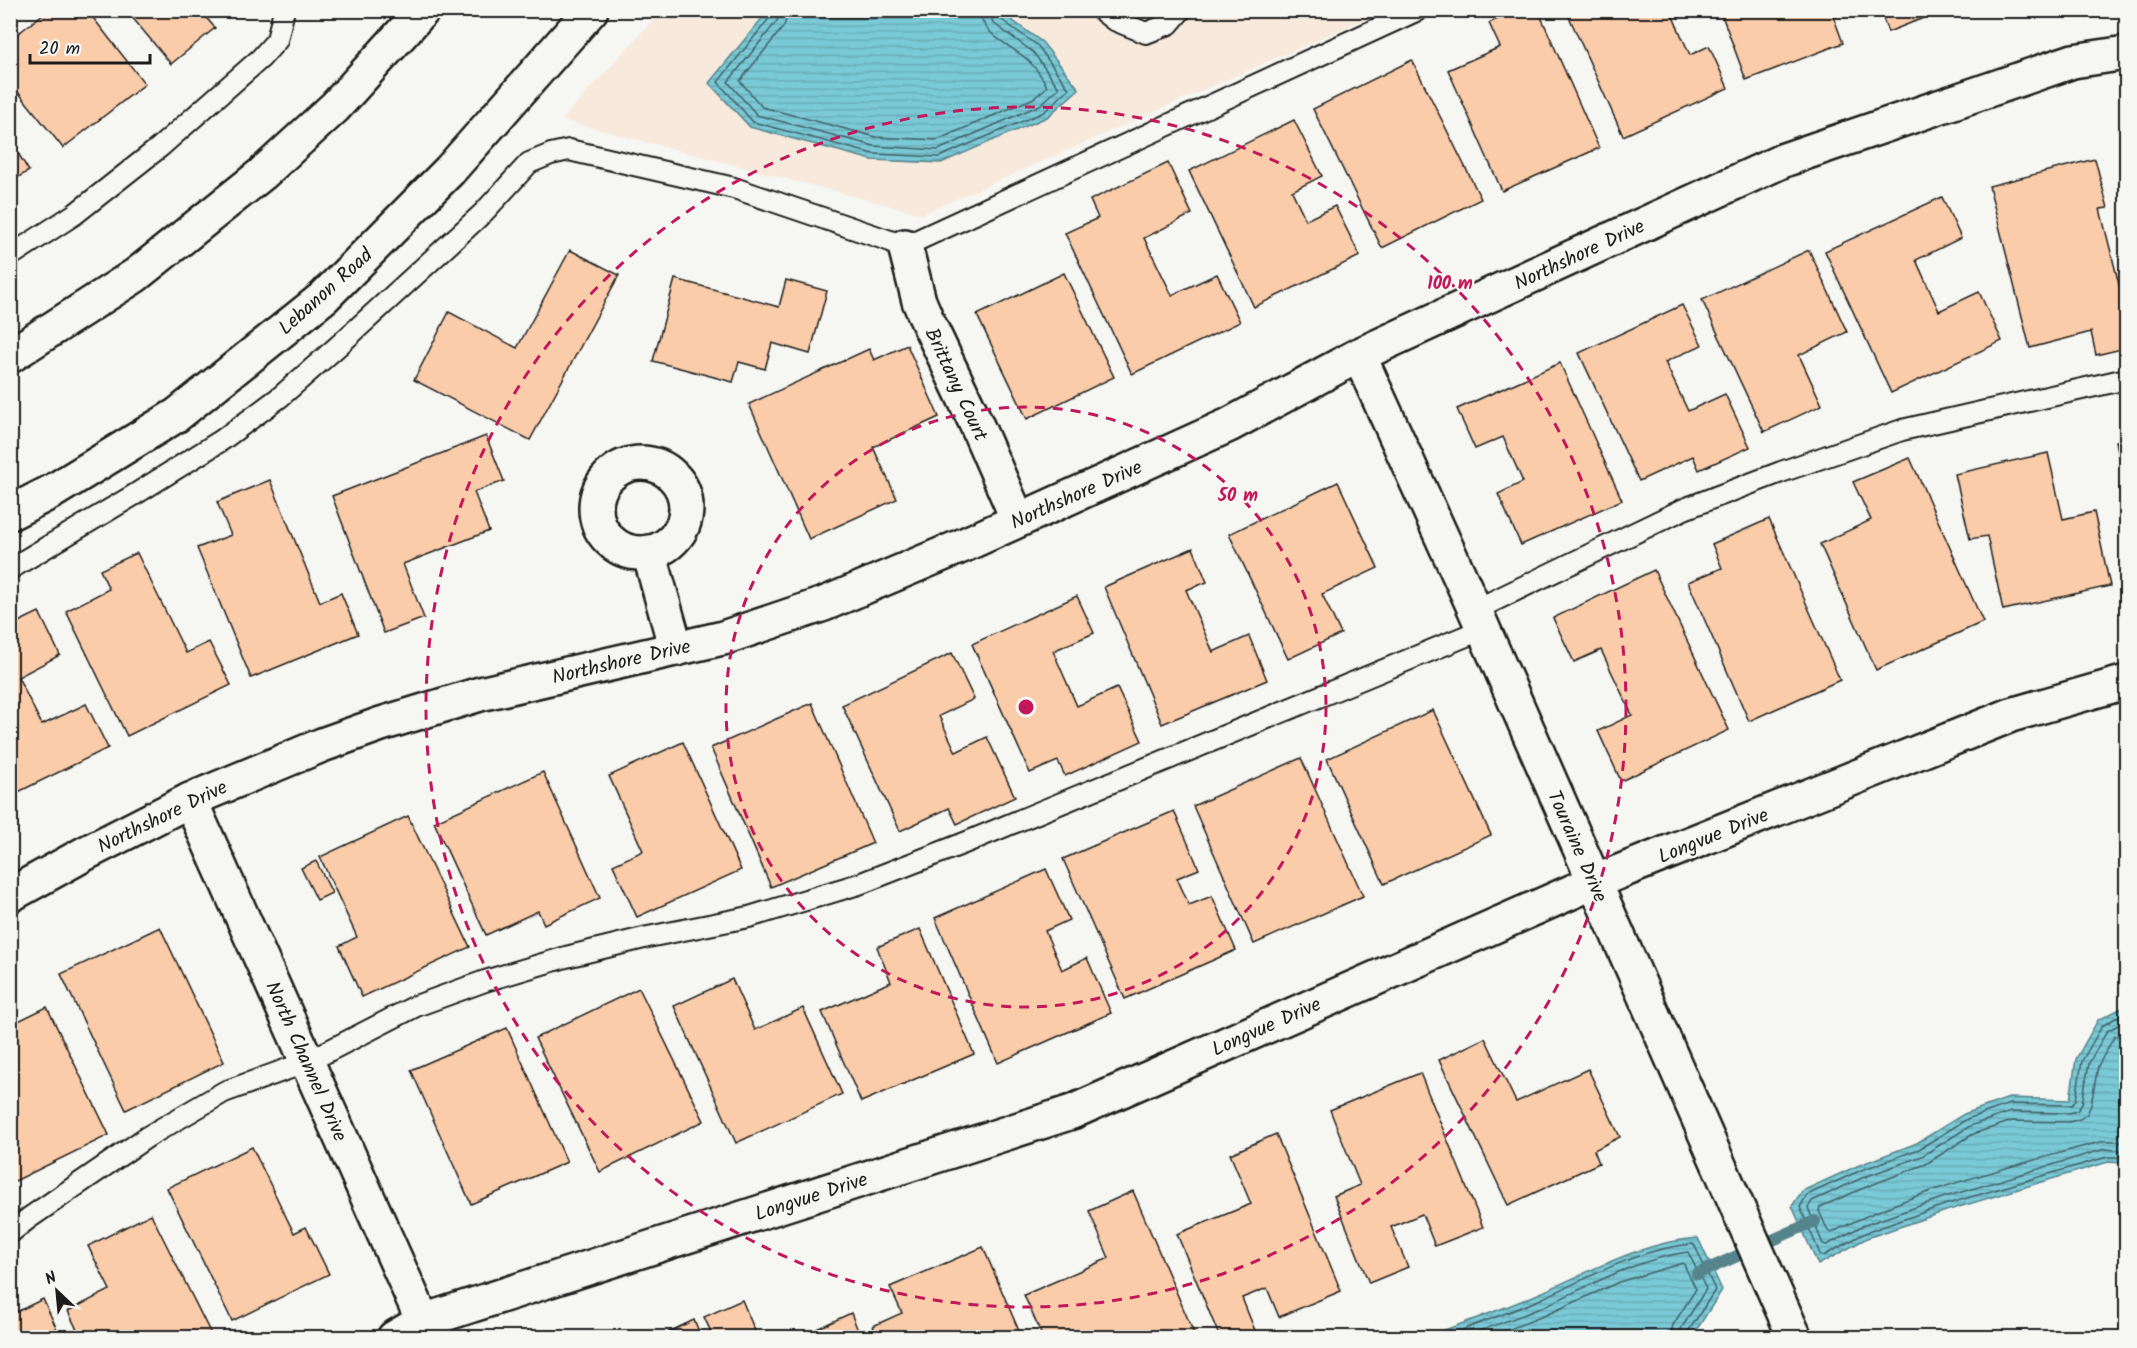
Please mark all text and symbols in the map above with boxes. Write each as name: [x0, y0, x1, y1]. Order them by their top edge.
scale bar: [30, 27, 150, 65]
text: 20 m: [39, 35, 80, 64]
street label: Northshore Drive: [1509, 211, 1651, 300]
street label: Lebanon Road: [272, 240, 382, 344]
text: 100 m: [1427, 270, 1473, 299]
street label: Brittany Court: [915, 323, 996, 447]
street label: Northshore Drive: [1006, 452, 1148, 539]
text: 50 m: [1217, 482, 1258, 511]
street label: Northshore Drive: [549, 631, 694, 694]
centre of rings: [1016, 697, 1036, 717]
street label: Northshore Drive: [92, 772, 233, 863]
street label: Touraine Drive: [1537, 786, 1615, 908]
street label: Longvue Drive: [1654, 800, 1774, 874]
street label: North Channel Drive: [255, 976, 355, 1147]
street label: Longvue Drive: [1207, 989, 1327, 1066]
street label: Longvue Drive: [751, 1165, 872, 1231]
north arrow: [27, 1261, 87, 1321]
text: N: [41, 1265, 61, 1292]

